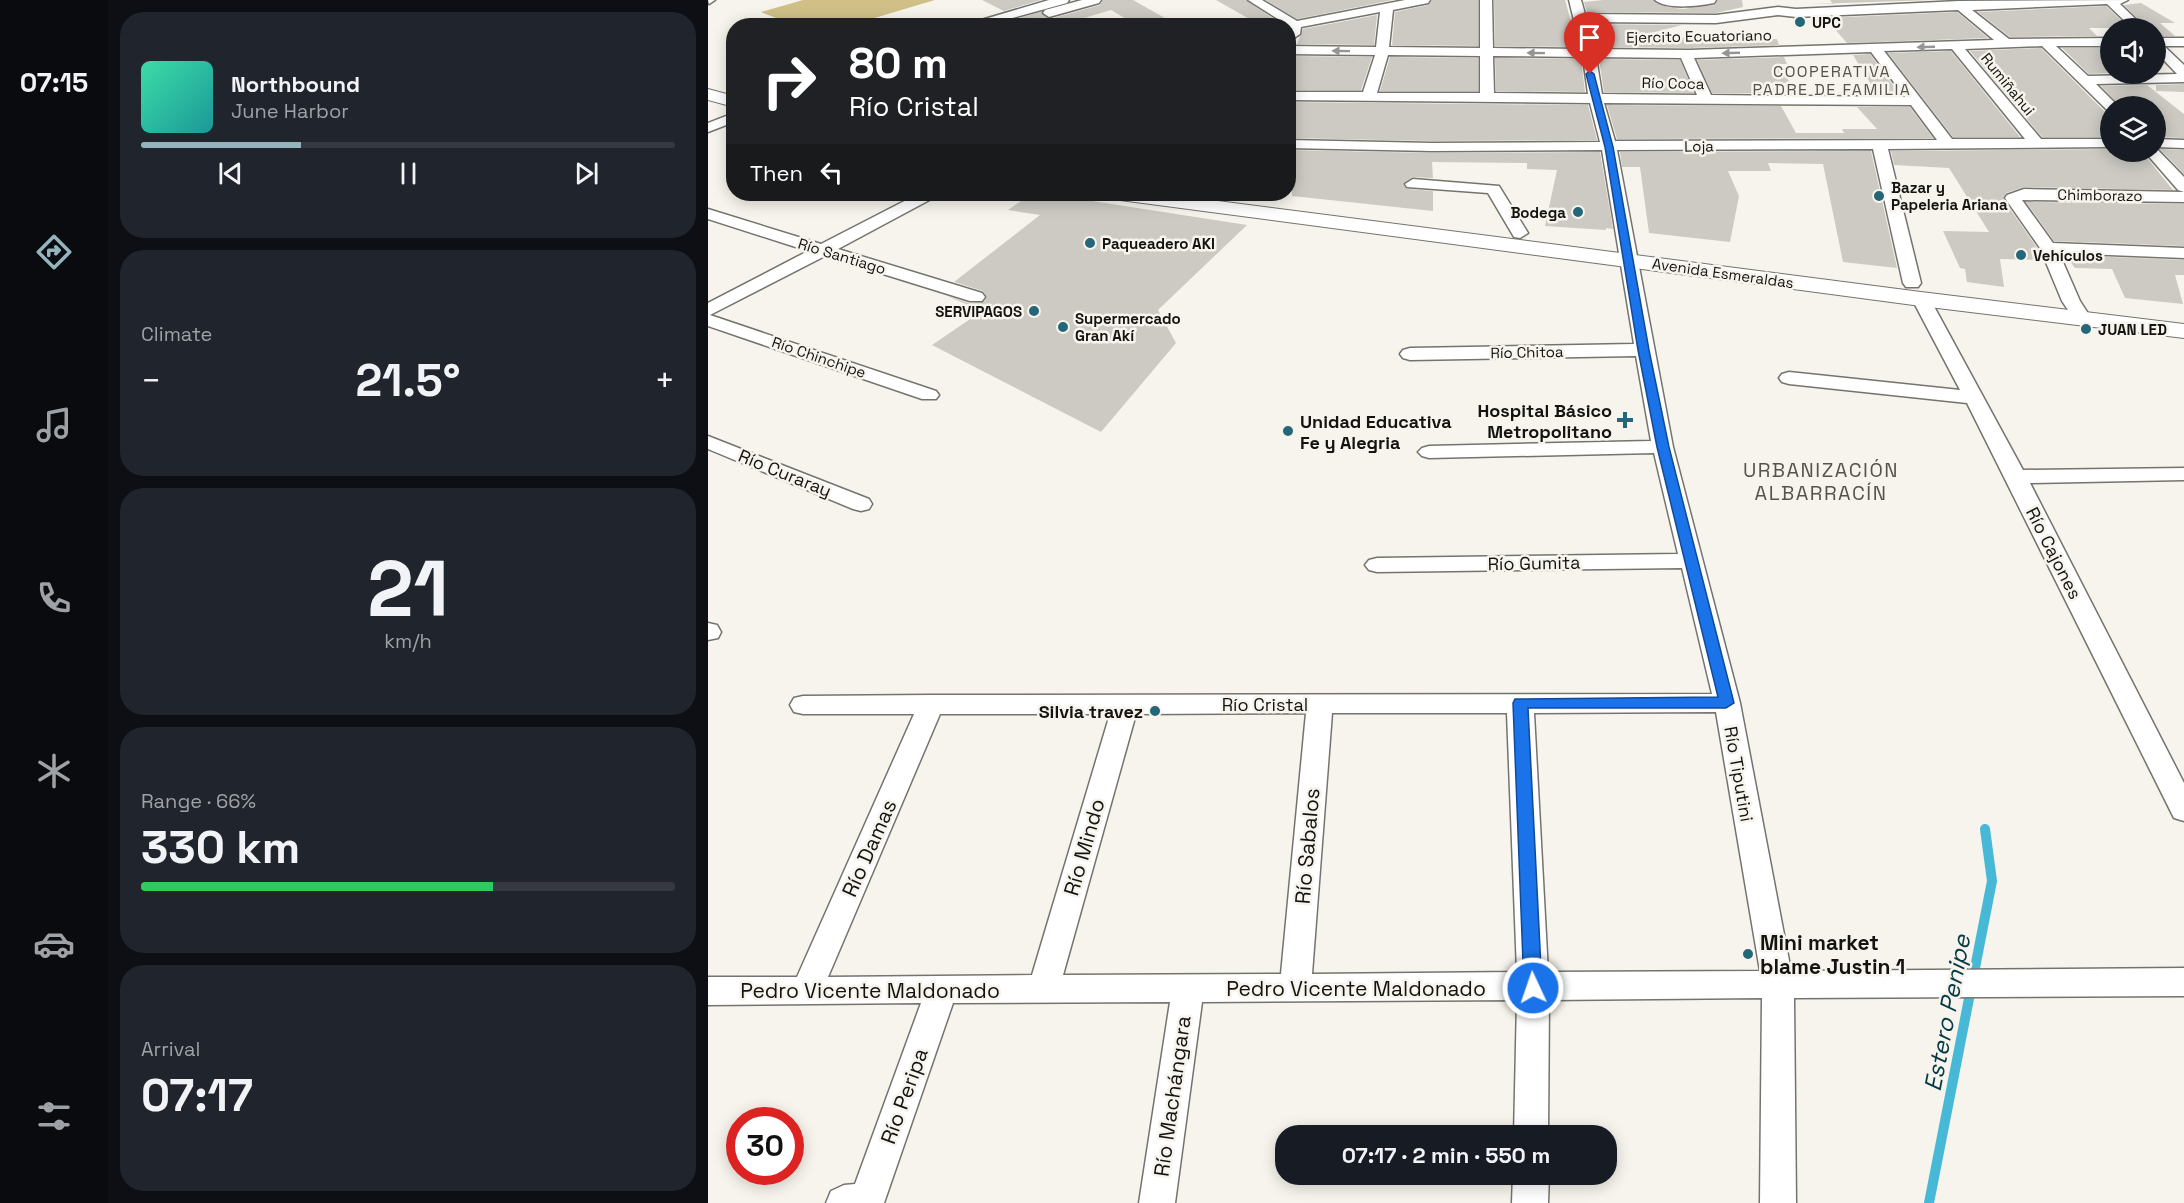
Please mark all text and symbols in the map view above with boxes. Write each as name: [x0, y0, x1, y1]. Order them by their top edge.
pin: [1564, 12, 1615, 74]
place label: UPC: [1812, 13, 1841, 32]
marker: UPC: [1793, 15, 1807, 29]
map controls: [2100, 18, 2166, 162]
button: sound: [2100, 18, 2166, 84]
icon: arrive: [1573, 21, 1606, 54]
street label: Ejercito Ecuatoriano: [1626, 25, 1772, 47]
text: 80 m: [849, 37, 948, 90]
icon: right: [750, 42, 828, 120]
one-way arrow: [1917, 42, 1936, 51]
one-way arrow: [1332, 46, 1351, 56]
one-way arrow: [1527, 48, 1546, 58]
one-way arrow: [1722, 48, 1741, 57]
street label: Rumiñahui: [1977, 49, 2039, 119]
district label: COOPERATIVA PADRE DE FAMILIA: [1753, 61, 1911, 100]
text: 07:15: [20, 65, 88, 100]
text: Northbound: [231, 70, 360, 98]
street label: Río Coca: [1641, 73, 1705, 93]
text: Río Cristal: [849, 89, 979, 124]
button: layers: [2100, 96, 2166, 162]
text: June Harbor: [231, 98, 349, 124]
street label: Loja: [1684, 136, 1714, 156]
icon: left: [815, 156, 848, 189]
icon: previous: [214, 157, 247, 190]
icon: pause: [392, 157, 425, 190]
icon: next: [570, 157, 603, 190]
text: Then: [750, 159, 803, 187]
place label: Bazar y Papeleria Ariana: [1891, 178, 2008, 214]
street label: Chimborazo: [2057, 185, 2143, 205]
marker: Bazar y Papeleria Ariana: [1872, 189, 1886, 203]
place label: Bodega: [1510, 203, 1566, 222]
marker: Bodega: [1571, 205, 1585, 219]
icon: directions: [33, 231, 75, 273]
street label: Río Santiago: [796, 234, 888, 278]
place label: Paqueadero AKI: [1102, 234, 1215, 253]
marker: Paqueadero AKI: [1083, 236, 1097, 250]
place label: Vehículos: [2033, 246, 2103, 265]
marker: Vehículos: [2014, 248, 2028, 262]
street label: Avenida Esmeraldas: [1651, 254, 1795, 292]
place label: SERVIPAGOS: [935, 302, 1022, 321]
marker: SERVIPAGOS: [1027, 304, 1041, 318]
place label: Supermercado Gran Akí: [1075, 309, 1181, 345]
marker: Supermercado Gran Akí: [1056, 320, 1070, 334]
place label: JUAN LED: [2098, 320, 2167, 339]
text: Climate: [141, 321, 212, 347]
marker: JUAN LED: [2079, 322, 2093, 336]
street label: Río Chinchipe: [769, 332, 869, 382]
street label: Río Chitoa: [1490, 342, 1564, 362]
text: 21.5°: [355, 352, 461, 409]
text: −: [141, 360, 161, 402]
text: +: [655, 360, 675, 402]
place label: Hospital Básico Metropolitano: [1477, 399, 1612, 443]
icon: music: [33, 404, 75, 446]
place label: Unidad Educativa Fe y Alegria: [1300, 410, 1452, 454]
marker: Hospital Básico Metropolitano: [1616, 411, 1634, 429]
marker: Unidad Educativa Fe y Alegria: [1281, 424, 1295, 438]
street label: Río Curaray: [735, 444, 835, 502]
district label: URBANIZACIÓN ALBARRACÍN: [1743, 457, 1899, 506]
street label: Río Cajones: [2021, 503, 2087, 603]
text: 21: [367, 539, 449, 639]
street label: Río Gumita: [1487, 551, 1581, 575]
icon: phone: [33, 577, 75, 619]
text: km/h: [384, 628, 432, 654]
street label: Río Cristal: [1222, 693, 1308, 716]
place label: Silvia travez: [1039, 700, 1143, 723]
marker: Silvia travez: [1148, 704, 1162, 718]
street label: Río Tiputini: [1719, 724, 1759, 824]
icon: climate: [33, 750, 75, 792]
street label: Río Sabalos: [1288, 787, 1326, 905]
text: Range · 66%: [141, 788, 256, 814]
street label: Río Damas: [836, 795, 902, 901]
street label: Río Mindo: [1057, 795, 1111, 899]
text: 330 km: [141, 819, 300, 876]
icon: car: [33, 923, 75, 965]
place label: Mini market blame Justin 1: [1760, 929, 1905, 980]
water label: Estero Penipe: [1917, 931, 1978, 1094]
marker: Mini market blame Justin 1: [1741, 947, 1755, 961]
position arrow: [1501, 956, 1565, 1020]
street label: Pedro Vicente Maldonado: [1226, 975, 1486, 1002]
street label: Pedro Vicente Maldonado: [740, 977, 1000, 1004]
street label: Río Machángara: [1147, 1014, 1197, 1178]
text: Arrival: [141, 1036, 200, 1062]
street label: Río Peripa: [874, 1044, 934, 1148]
text: 07:17: [141, 1067, 253, 1124]
icon: filters: [33, 1095, 75, 1137]
speed limit sign: 30: [726, 1107, 804, 1185]
text: 07:17 · 2 min · 550 m: [1342, 1141, 1550, 1169]

